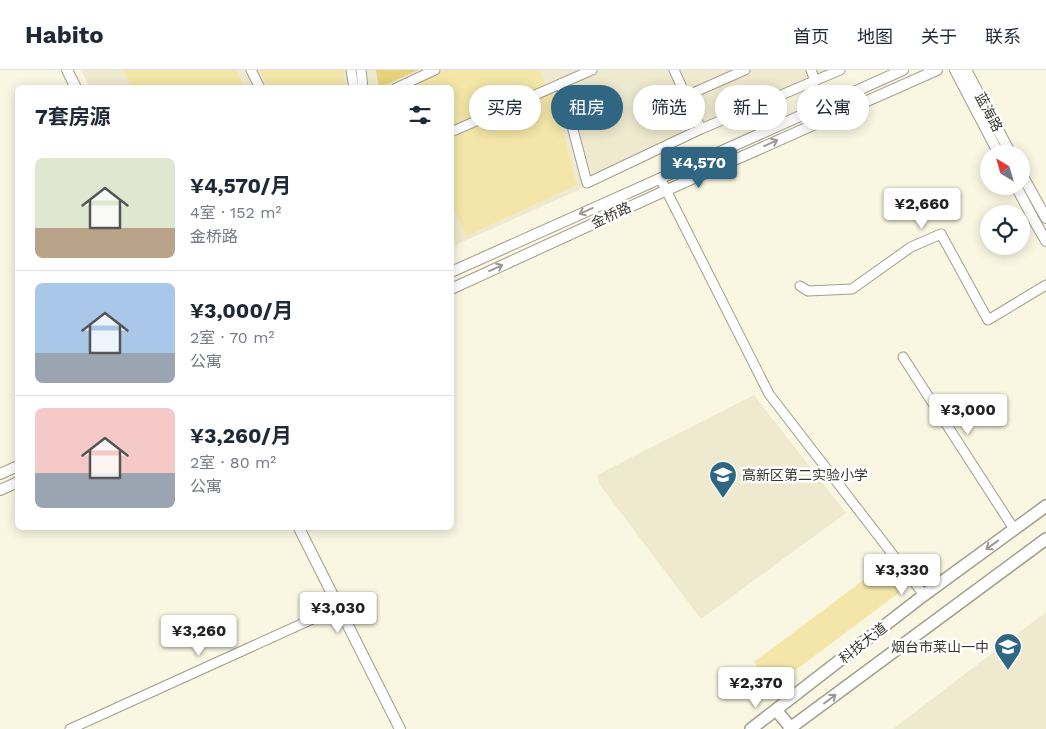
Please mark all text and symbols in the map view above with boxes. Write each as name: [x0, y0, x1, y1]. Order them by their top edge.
text: Habito: [25, 21, 104, 49]
text: 首页: [793, 26, 829, 47]
text: 地图: [857, 26, 893, 47]
text: 关于: [921, 26, 957, 47]
text: 联系: [985, 26, 1021, 47]
chip: 买房: [469, 85, 541, 130]
chip: 租房: [551, 85, 623, 130]
chip: 筛选: [633, 85, 705, 130]
chip: 新上: [715, 85, 787, 130]
chip: 公寓: [797, 85, 869, 130]
street label: 蓝海路: [972, 90, 1006, 134]
icon: filters: [406, 101, 434, 129]
text: 7套房源: [35, 104, 111, 129]
one-way arrow: [763, 138, 778, 148]
north arrow: [980, 145, 1030, 195]
map controls: [980, 145, 1030, 255]
pin: ¥4,570: [658, 146, 740, 189]
text: ¥4,570: [672, 153, 726, 172]
text: ¥4,570/月: [190, 173, 291, 198]
icon: home: [75, 178, 135, 238]
pin: ¥2,660: [881, 188, 963, 230]
text: ¥2,660: [895, 194, 949, 213]
street label: 金桥路: [589, 199, 633, 231]
text: 4室 · 152 m²: [190, 203, 281, 222]
button: locate: [980, 205, 1030, 255]
one-way arrow: [579, 207, 594, 217]
text: 金桥路: [190, 227, 238, 246]
one-way arrow: [488, 263, 503, 273]
text: ¥3,000/月: [190, 298, 293, 323]
icon: home: [75, 303, 135, 363]
text: 2室 · 70 m²: [190, 328, 274, 347]
text: 公寓: [190, 352, 222, 371]
pin: ¥3,000: [927, 394, 1009, 436]
text: ¥3,000: [940, 400, 996, 419]
text: ¥3,260/月: [190, 423, 292, 448]
icon: home: [75, 428, 135, 488]
text: 2室 · 80 m²: [190, 453, 276, 472]
school or university icon: 高新区第二实验小学: [708, 460, 738, 499]
place label: 高新区第二实验小学: [742, 467, 868, 483]
text: 公寓: [190, 477, 222, 496]
one-way arrow: [986, 539, 999, 550]
pin: ¥3,330: [861, 554, 943, 596]
text: ¥3,330: [875, 560, 929, 579]
pin: ¥3,030: [297, 592, 379, 634]
text: ¥3,030: [311, 598, 365, 617]
pin: ¥3,260: [158, 614, 240, 657]
street label: 科技大道: [836, 619, 890, 667]
text: ¥3,260: [172, 621, 226, 640]
school or university icon: 烟台市莱山一中: [993, 632, 1023, 671]
place label: 烟台市莱山一中: [891, 639, 989, 655]
pin: ¥2,370: [715, 666, 797, 709]
text: ¥2,370: [729, 673, 783, 692]
one-way arrow: [823, 694, 837, 704]

